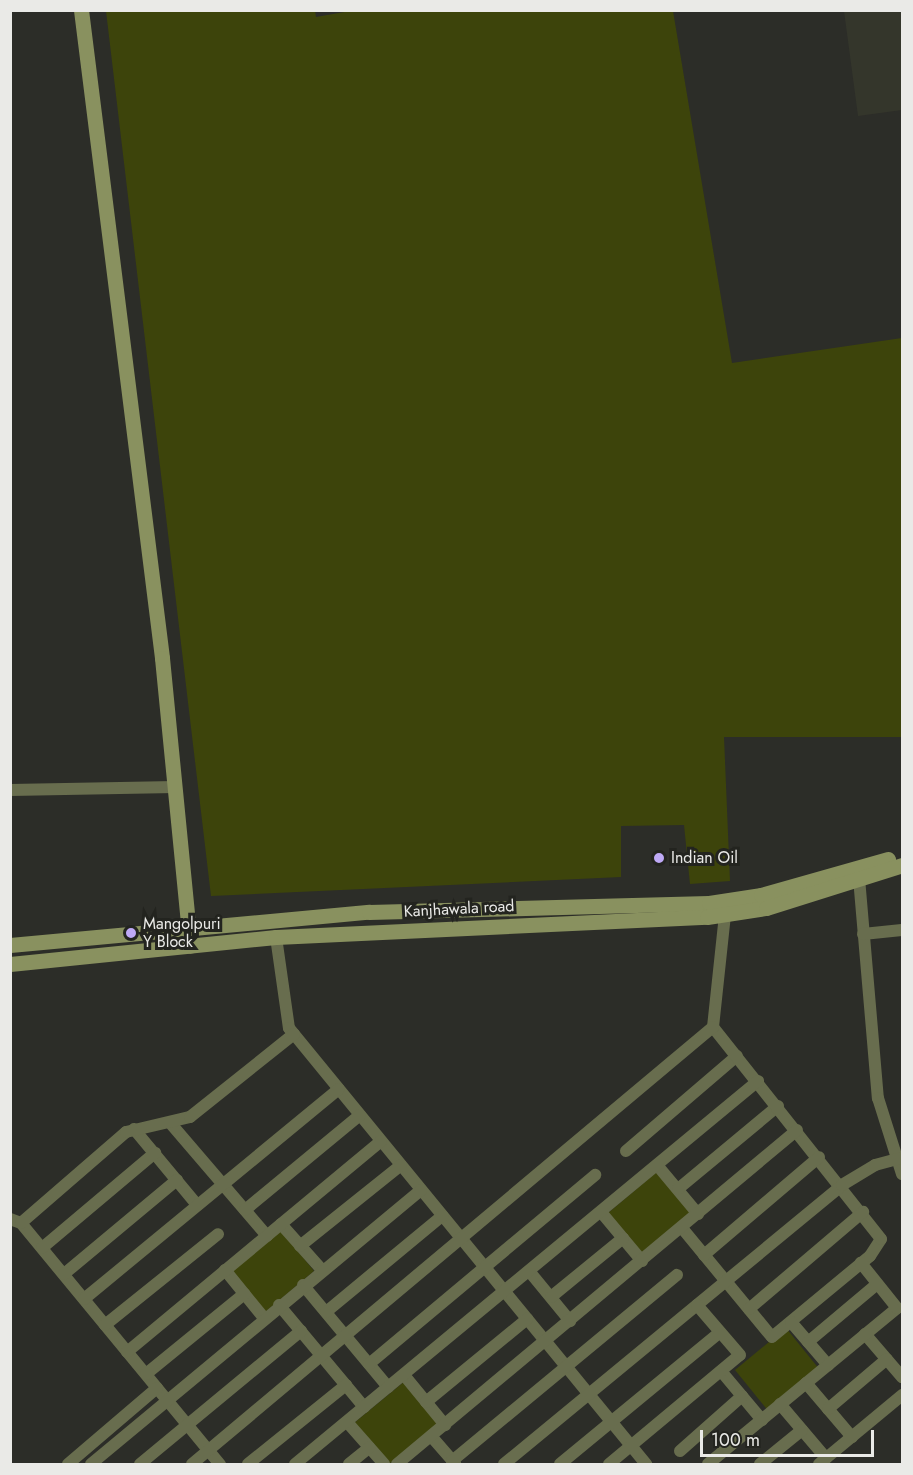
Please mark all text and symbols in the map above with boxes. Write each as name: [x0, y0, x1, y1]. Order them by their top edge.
place label: Indian Oil: [671, 848, 738, 868]
marker: Indian Oil: [652, 851, 666, 865]
street label: Kanjhawala road: [403, 897, 515, 921]
place label: Mangolpuri Y Block: [143, 914, 221, 952]
marker: Mangolpuri Y Block: [124, 926, 138, 940]
scale bar: [703, 1418, 877, 1456]
text: 100 m: [711, 1427, 760, 1453]

